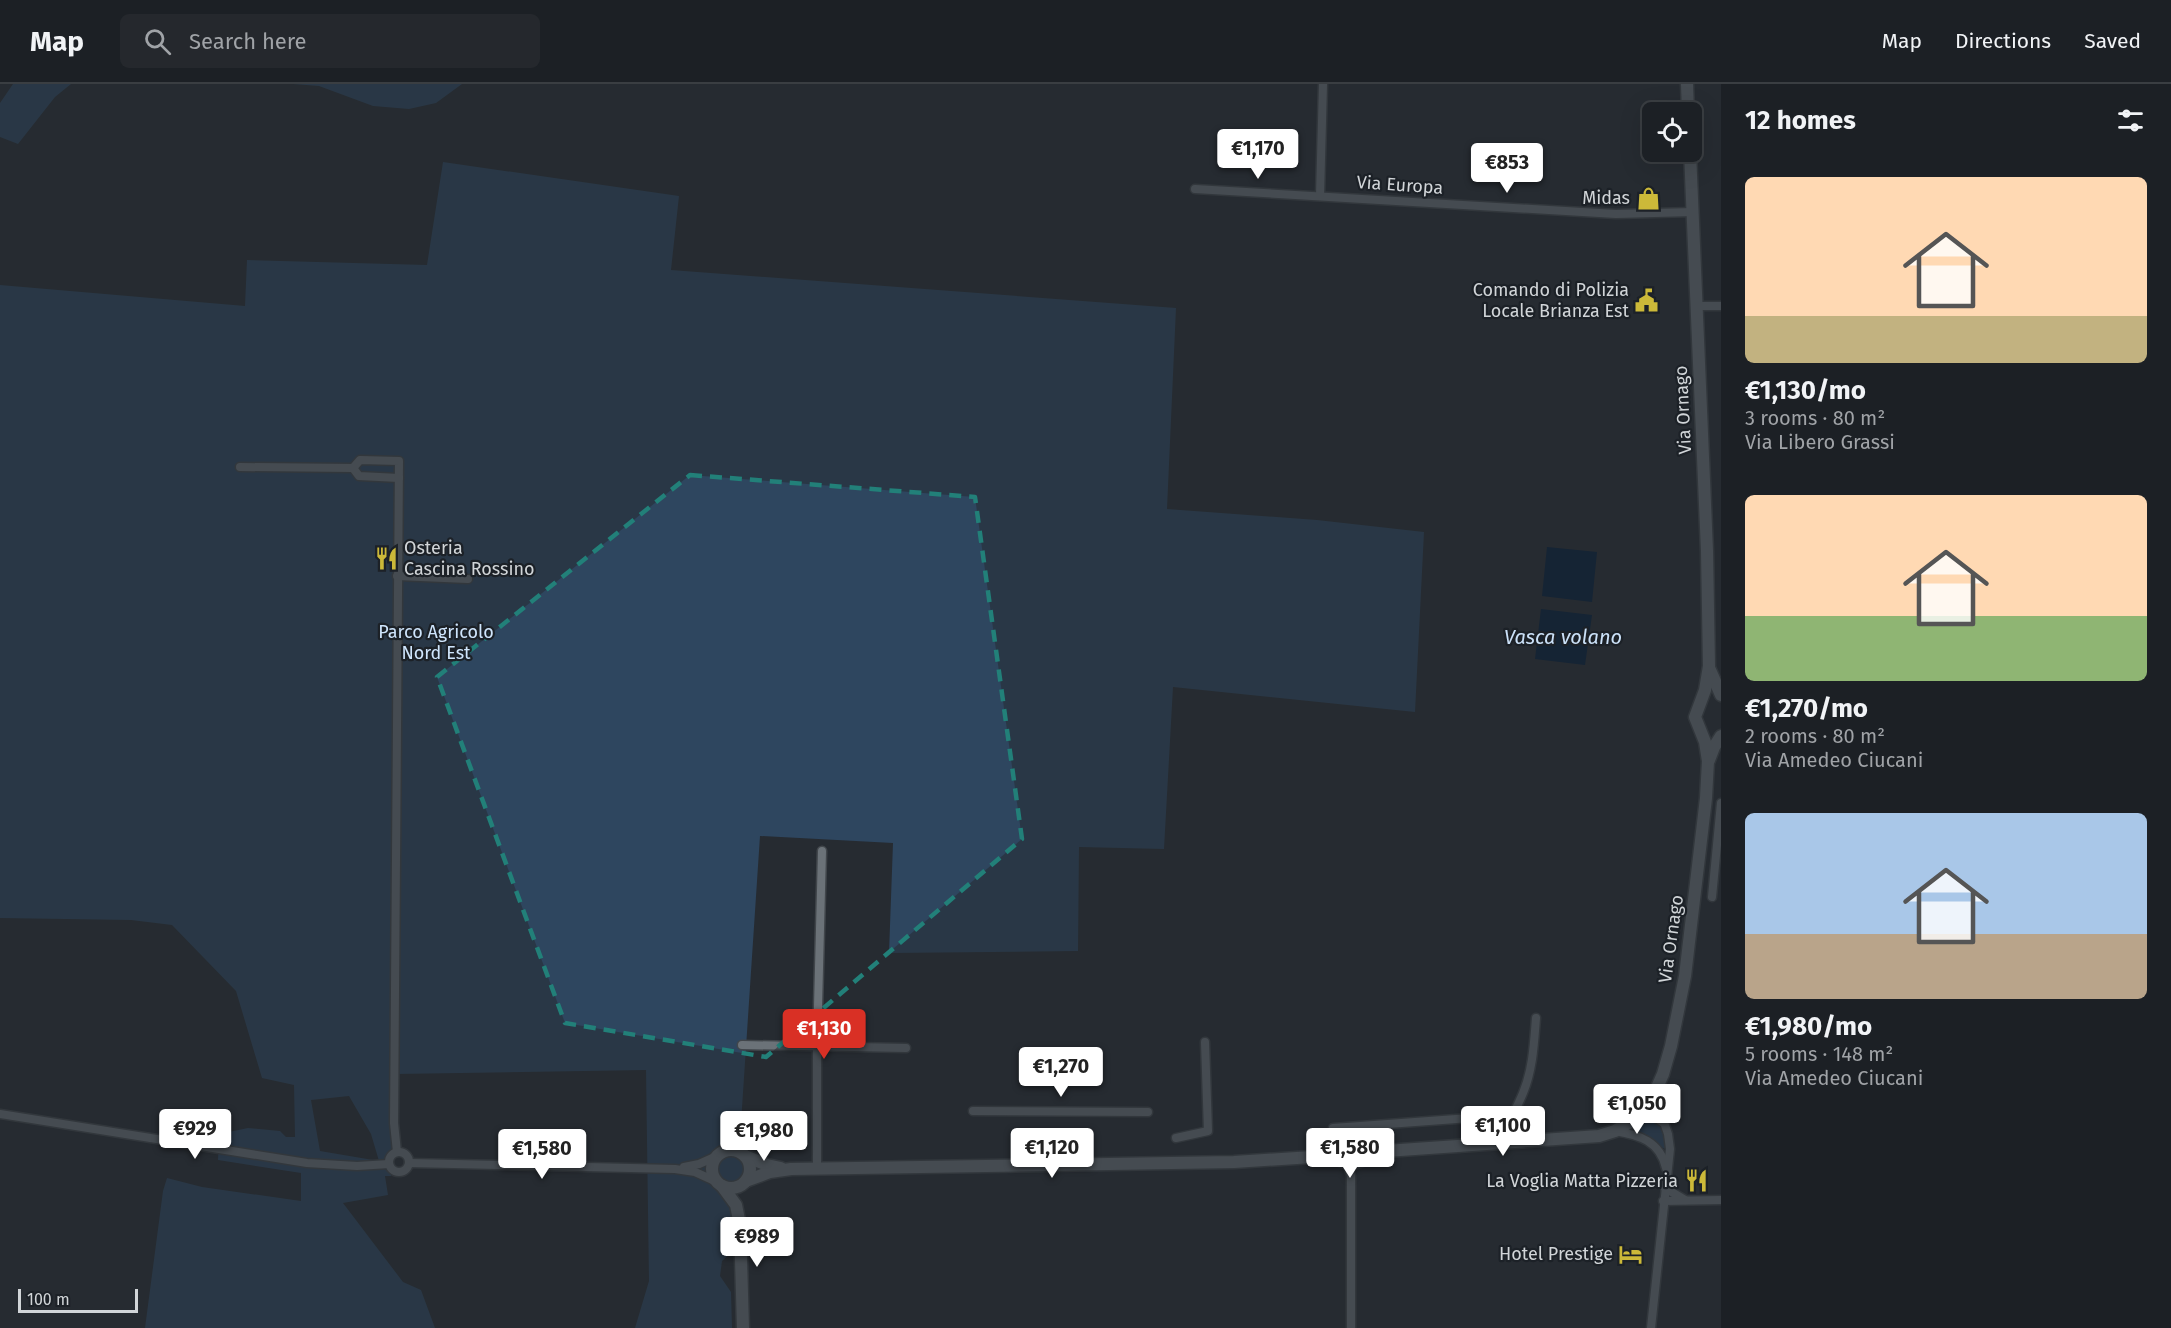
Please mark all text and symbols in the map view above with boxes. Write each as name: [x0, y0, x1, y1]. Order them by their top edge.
search box: [120, 14, 540, 68]
text: Map: [30, 25, 84, 58]
icon: search: [141, 25, 174, 58]
text: Search here: [189, 28, 307, 55]
text: Map: [1882, 28, 1922, 54]
text: Directions: [1955, 28, 2051, 54]
text: Saved: [2084, 28, 2141, 54]
map controls: [1642, 102, 1702, 162]
button: locate: [1642, 102, 1702, 162]
icon: filters: [2114, 104, 2147, 137]
text: 12 homes: [1745, 105, 1856, 136]
pin: €1,170: [1209, 129, 1307, 180]
text: €1,170: [1231, 136, 1285, 160]
pin: €853: [1471, 143, 1543, 194]
text: €853: [1485, 150, 1529, 174]
street label: Via Europa: [1356, 171, 1444, 199]
shop icon: Midas: [1635, 185, 1661, 211]
place label: Midas: [1582, 187, 1630, 209]
icon: home: [1892, 216, 2000, 324]
place label: Comando di Polizia Locale Brianza Est: [1473, 279, 1629, 322]
public building icon: Comando di Polizia Locale Brianza Est: [1634, 287, 1660, 313]
street label: Via Ornago: [1670, 365, 1696, 455]
text: €1,130/mo: [1745, 375, 1866, 406]
text: 3 rooms · 80 m²: [1745, 406, 1885, 430]
text: Via Libero Grassi: [1745, 430, 1895, 454]
icon: home: [1892, 534, 2000, 642]
place label: Osteria Cascina Rossino: [404, 537, 535, 580]
restaurant icon: Osteria Cascina Rossino: [373, 545, 399, 571]
park label: Parco Agricolo Nord Est: [378, 621, 494, 664]
water label: Vasca volano: [1504, 625, 1622, 649]
text: €1,270/mo: [1745, 693, 1868, 724]
text: 2 rooms · 80 m²: [1745, 724, 1885, 748]
text: Via Amedeo Ciucani: [1745, 748, 1923, 772]
icon: home: [1892, 852, 2000, 960]
street label: Via Ornago: [1654, 894, 1688, 984]
pin: €1,130: [775, 1009, 873, 1060]
text: €1,980/mo: [1745, 1011, 1872, 1042]
text: €1,130: [797, 1016, 851, 1040]
text: 5 rooms · 148 m²: [1745, 1042, 1893, 1066]
pin: €1,270: [1012, 1047, 1110, 1098]
text: €1,270: [1033, 1054, 1089, 1078]
text: Via Amedeo Ciucani: [1745, 1066, 1923, 1090]
pin: €1,050: [1588, 1084, 1686, 1135]
text: €1,050: [1607, 1091, 1667, 1115]
pin: €1,100: [1454, 1106, 1552, 1157]
pin: €929: [159, 1109, 231, 1160]
pin: €1,980: [715, 1111, 813, 1162]
text: €1,100: [1475, 1113, 1531, 1137]
text: €929: [173, 1116, 217, 1140]
text: €1,980: [734, 1118, 794, 1142]
pin: €1,120: [1003, 1128, 1101, 1179]
pin: €1,580: [1301, 1128, 1399, 1179]
pin: €1,580: [493, 1129, 591, 1180]
text: €1,120: [1025, 1135, 1079, 1159]
text: €1,580: [1320, 1135, 1380, 1159]
text: €1,580: [512, 1136, 572, 1160]
restaurant icon: La Voglia Matta Pizzeria: [1683, 1168, 1709, 1194]
place label: La Voglia Matta Pizzeria: [1486, 1170, 1678, 1192]
pin: €989: [721, 1217, 793, 1268]
text: €989: [734, 1224, 780, 1248]
hotel icon: Hotel Prestige: [1618, 1241, 1644, 1267]
place label: Hotel Prestige: [1499, 1243, 1613, 1265]
scale bar: [18, 1286, 138, 1314]
text: 100 m: [27, 1290, 70, 1309]

